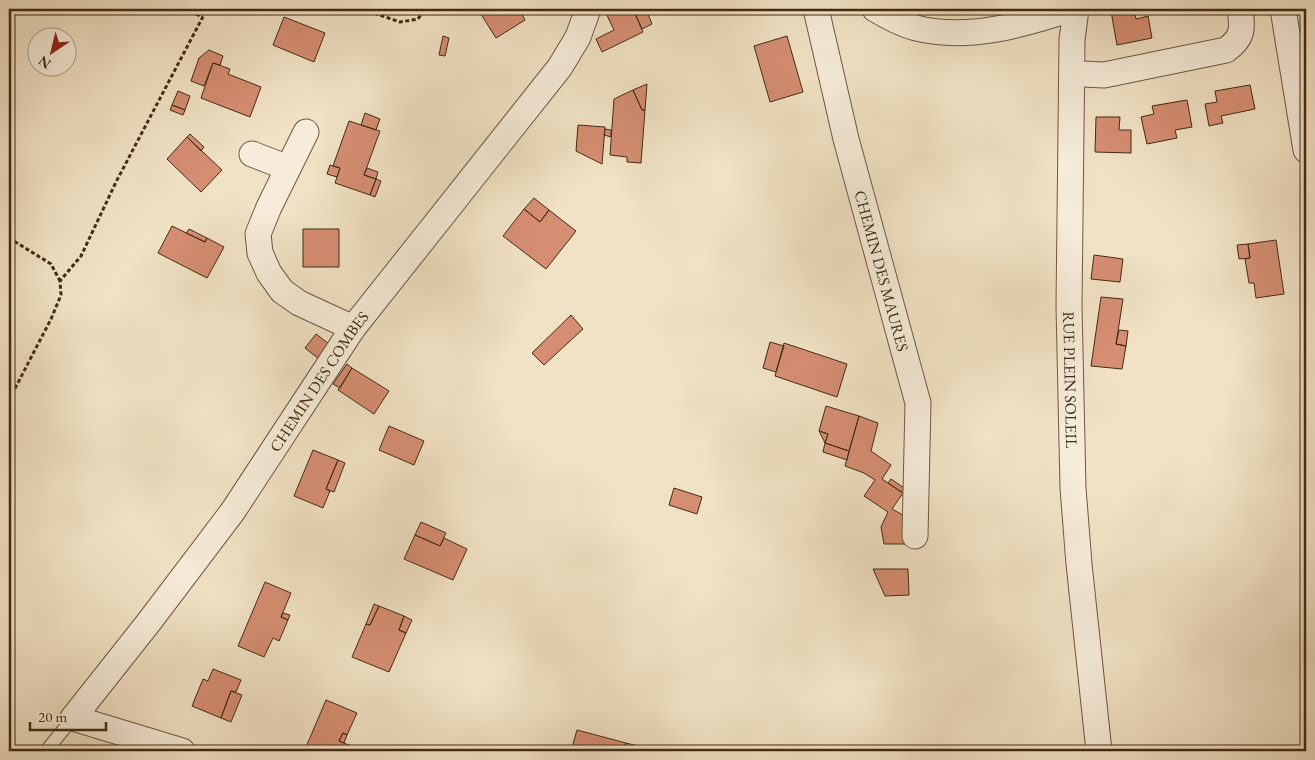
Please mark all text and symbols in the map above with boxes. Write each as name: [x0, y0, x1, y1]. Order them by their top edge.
north arrow: [28, 28, 78, 78]
text: N: [34, 52, 54, 73]
street label: CHEMIN DES MAURES: [850, 188, 914, 354]
street label: CHEMIN DES COMBES: [264, 307, 373, 456]
street label: RUE PLEIN SOLEIL: [1059, 311, 1083, 449]
scale bar: [30, 700, 106, 732]
text: 20 m: [38, 707, 67, 726]

